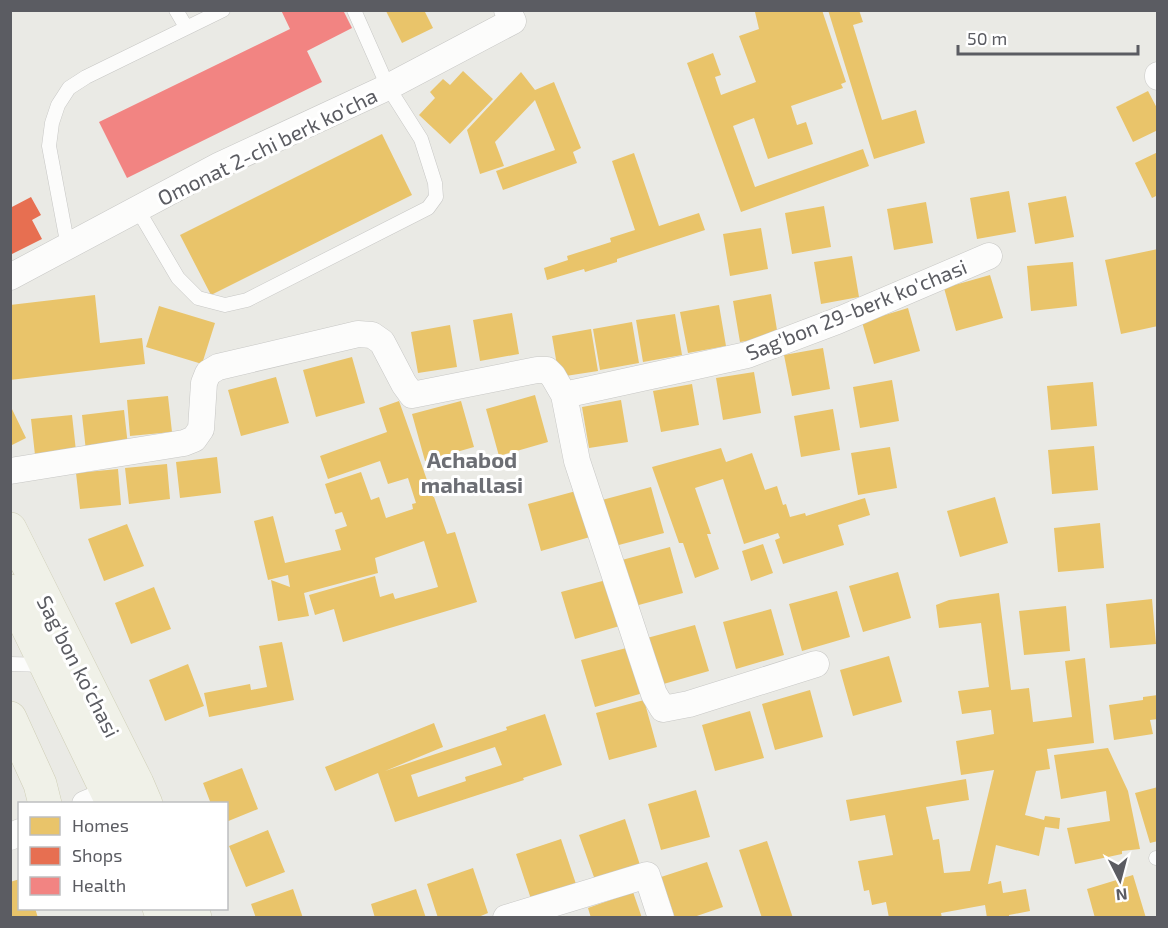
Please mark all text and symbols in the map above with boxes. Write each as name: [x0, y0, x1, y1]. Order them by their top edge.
scale bar: [958, 18, 1138, 56]
text: 50 m: [967, 27, 1007, 49]
street label: Omonat 2-chi berk ko'cha: [153, 82, 381, 210]
street label: Sag'bon 29-berk ko'chasi: [742, 253, 970, 365]
district label: Achabod mahallasi: [421, 446, 523, 497]
street label: Sag’bon ko’chasi: [32, 591, 126, 741]
legend: [18, 802, 228, 910]
text: Homes: [72, 814, 129, 836]
text: Shops: [72, 844, 122, 866]
north arrow: [1090, 850, 1150, 910]
text: Health: [72, 874, 126, 896]
text: N: [1115, 885, 1128, 905]

